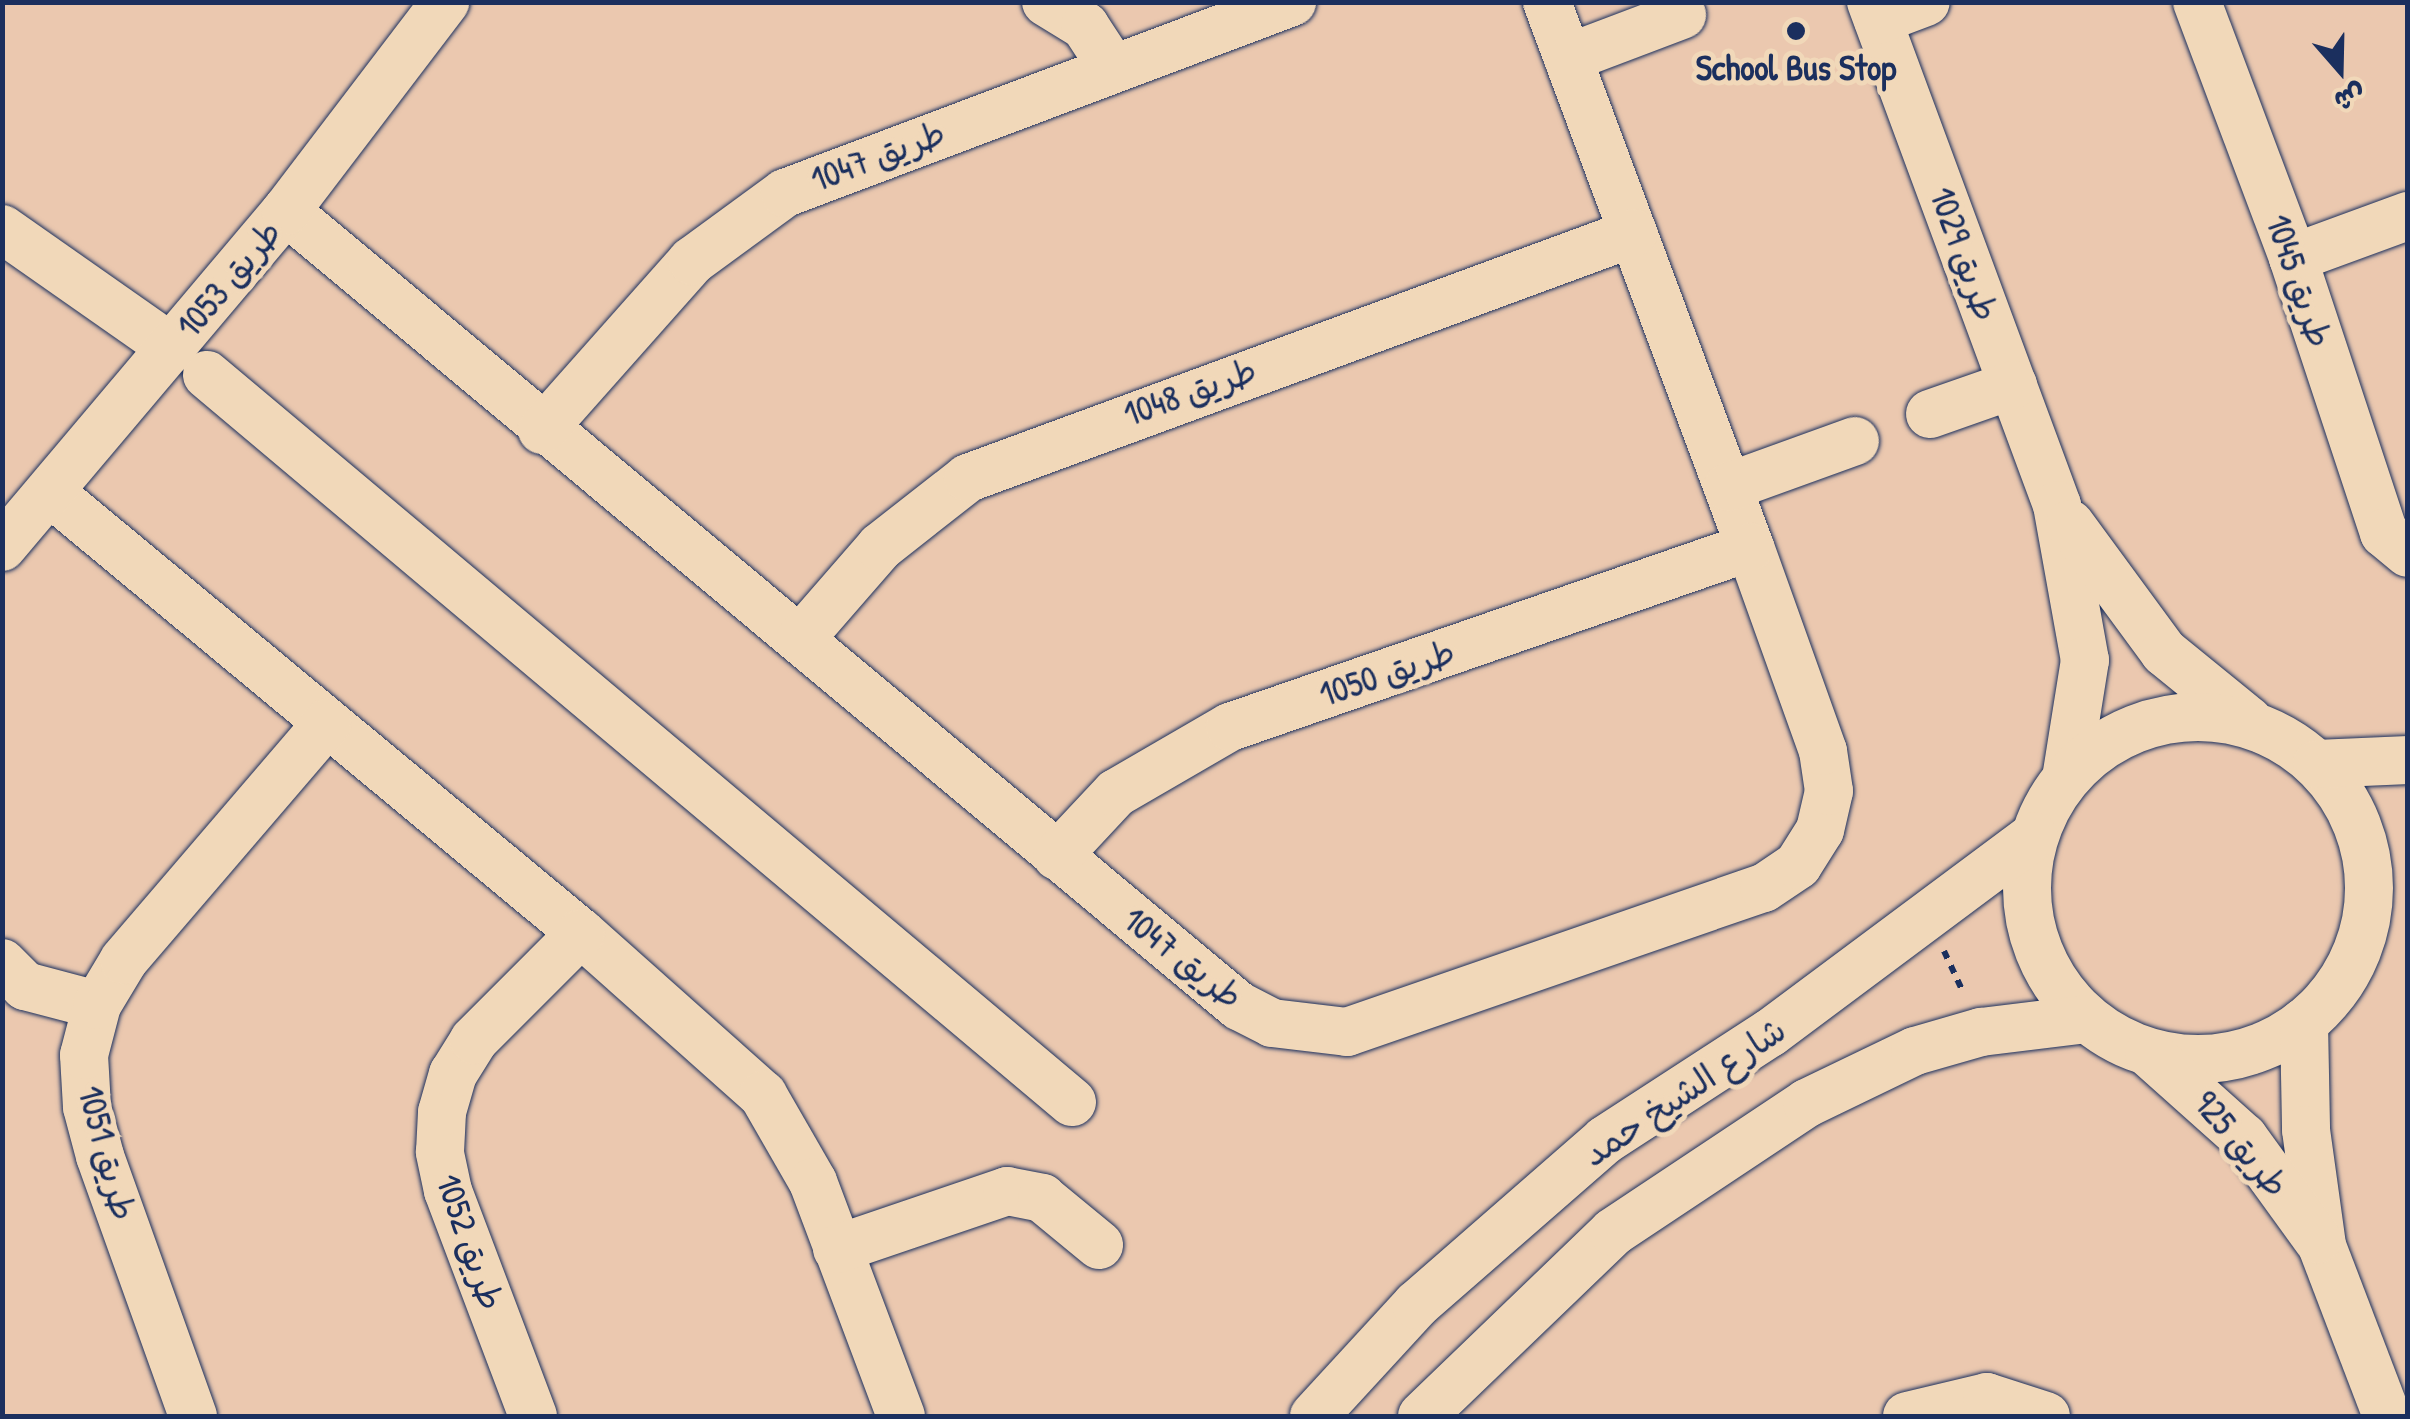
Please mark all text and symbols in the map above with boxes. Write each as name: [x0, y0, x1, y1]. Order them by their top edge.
marker: School Bus Stop: [1785, 20, 1807, 42]
north arrow: [2290, 20, 2390, 120]
place label: School Bus Stop: [1696, 47, 1896, 89]
text: ش: [2329, 75, 2371, 121]
street label: طريق 1047: [805, 111, 951, 201]
street label: طريق 1029: [1920, 181, 2008, 327]
street label: طريق 1045: [2257, 209, 2341, 353]
street label: طريق 1053: [168, 212, 290, 346]
street label: طريق 1048: [1118, 349, 1262, 435]
street label: طريق 1050: [1314, 630, 1460, 716]
street label: طريق 1047: [1115, 898, 1251, 1018]
street label: شارع الشيخ حمد: [1574, 1009, 1794, 1175]
street label: طريق 1051: [69, 1081, 145, 1225]
street label: طريق 925: [2185, 1082, 2297, 1206]
street label: طريق 1052: [427, 1168, 513, 1316]

